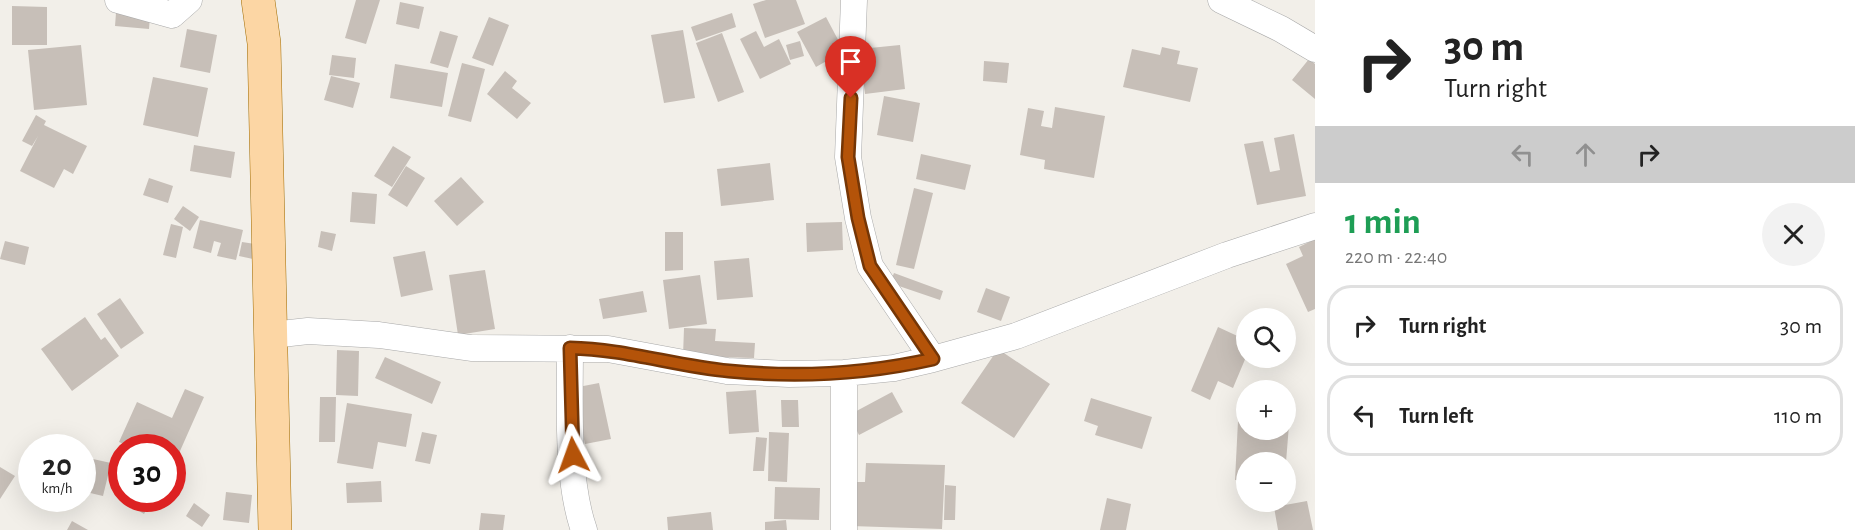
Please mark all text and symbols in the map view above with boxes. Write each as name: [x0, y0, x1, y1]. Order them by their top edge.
icon: right: [1345, 24, 1423, 102]
text: 30 m: [1444, 26, 1524, 68]
pin: [825, 36, 876, 98]
icon: arrive: [834, 45, 867, 78]
text: Turn right: [1444, 75, 1547, 102]
icon: left: [1506, 138, 1539, 171]
icon: ahead: [1569, 138, 1602, 171]
icon: right: [1632, 138, 1665, 171]
button: close: [1762, 203, 1825, 266]
text: 1 min: [1345, 204, 1421, 240]
text: 220 m · 22:40: [1345, 247, 1447, 267]
map controls: [1236, 308, 1296, 512]
button: search: [1236, 308, 1296, 368]
icon: right: [1348, 309, 1381, 342]
text: Turn right: [1399, 315, 1486, 337]
text: 30 m: [1780, 315, 1822, 337]
button: +: [1236, 380, 1296, 440]
icon: left: [1348, 399, 1381, 432]
text: Turn left: [1399, 405, 1473, 427]
text: 110 m: [1774, 405, 1822, 427]
position arrow: [541, 423, 605, 487]
speed limit sign: 30: [108, 434, 186, 512]
text: 20: [42, 451, 72, 481]
button: −: [1236, 452, 1296, 512]
text: km/h: [42, 481, 72, 496]

